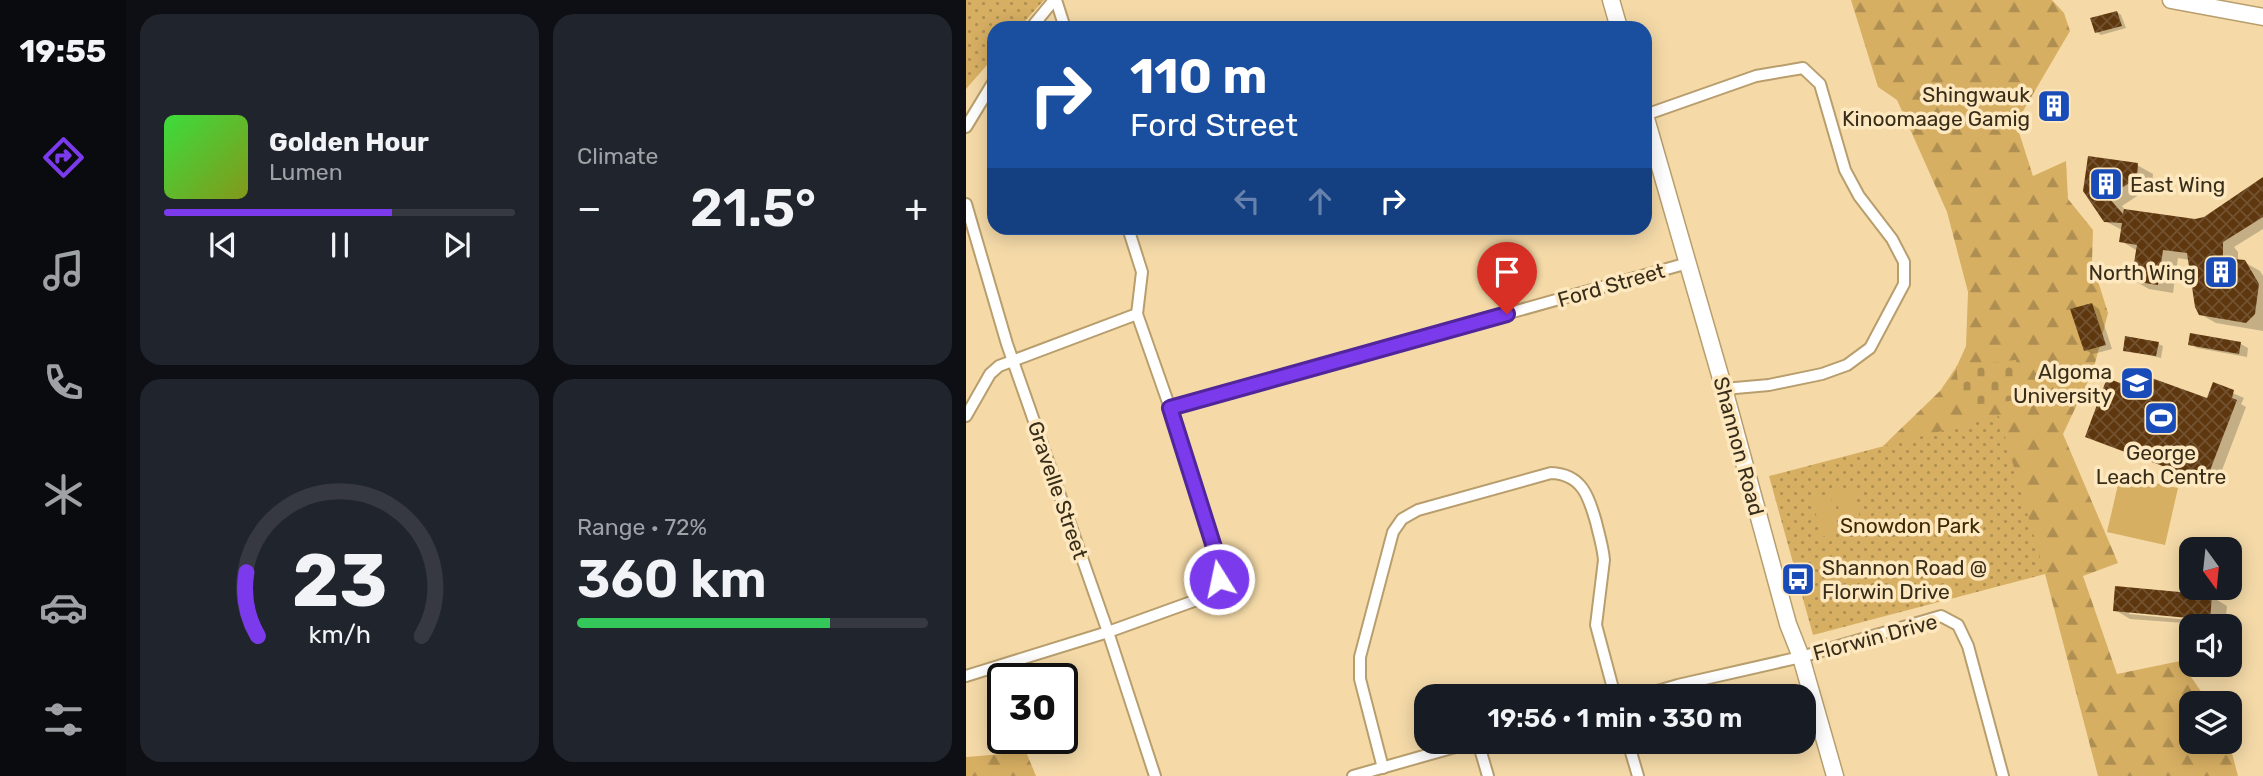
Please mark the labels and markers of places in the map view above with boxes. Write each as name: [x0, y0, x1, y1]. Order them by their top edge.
place label: Shingwauk Kinoomaage Gamig: [1842, 82, 2030, 131]
building icon: Shingwauk Kinoomaage Gamig: [2035, 87, 2073, 125]
building icon: East Wing: [2087, 165, 2125, 203]
place label: East Wing: [2130, 172, 2225, 197]
pin: [1477, 242, 1537, 314]
building icon: North Wing: [2202, 253, 2240, 291]
place label: North Wing: [2088, 260, 2196, 285]
place label: Algoma University: [2013, 359, 2112, 408]
school or university icon: Algoma University: [2118, 364, 2156, 402]
sports icon: George Leach Centre: [2142, 399, 2180, 437]
place label: George Leach Centre: [2096, 440, 2226, 489]
place label: Shannon Road @ Florwin Drive: [1822, 555, 1987, 604]
bus stop icon: Shannon Road @ Florwin Drive: [1779, 560, 1817, 598]

